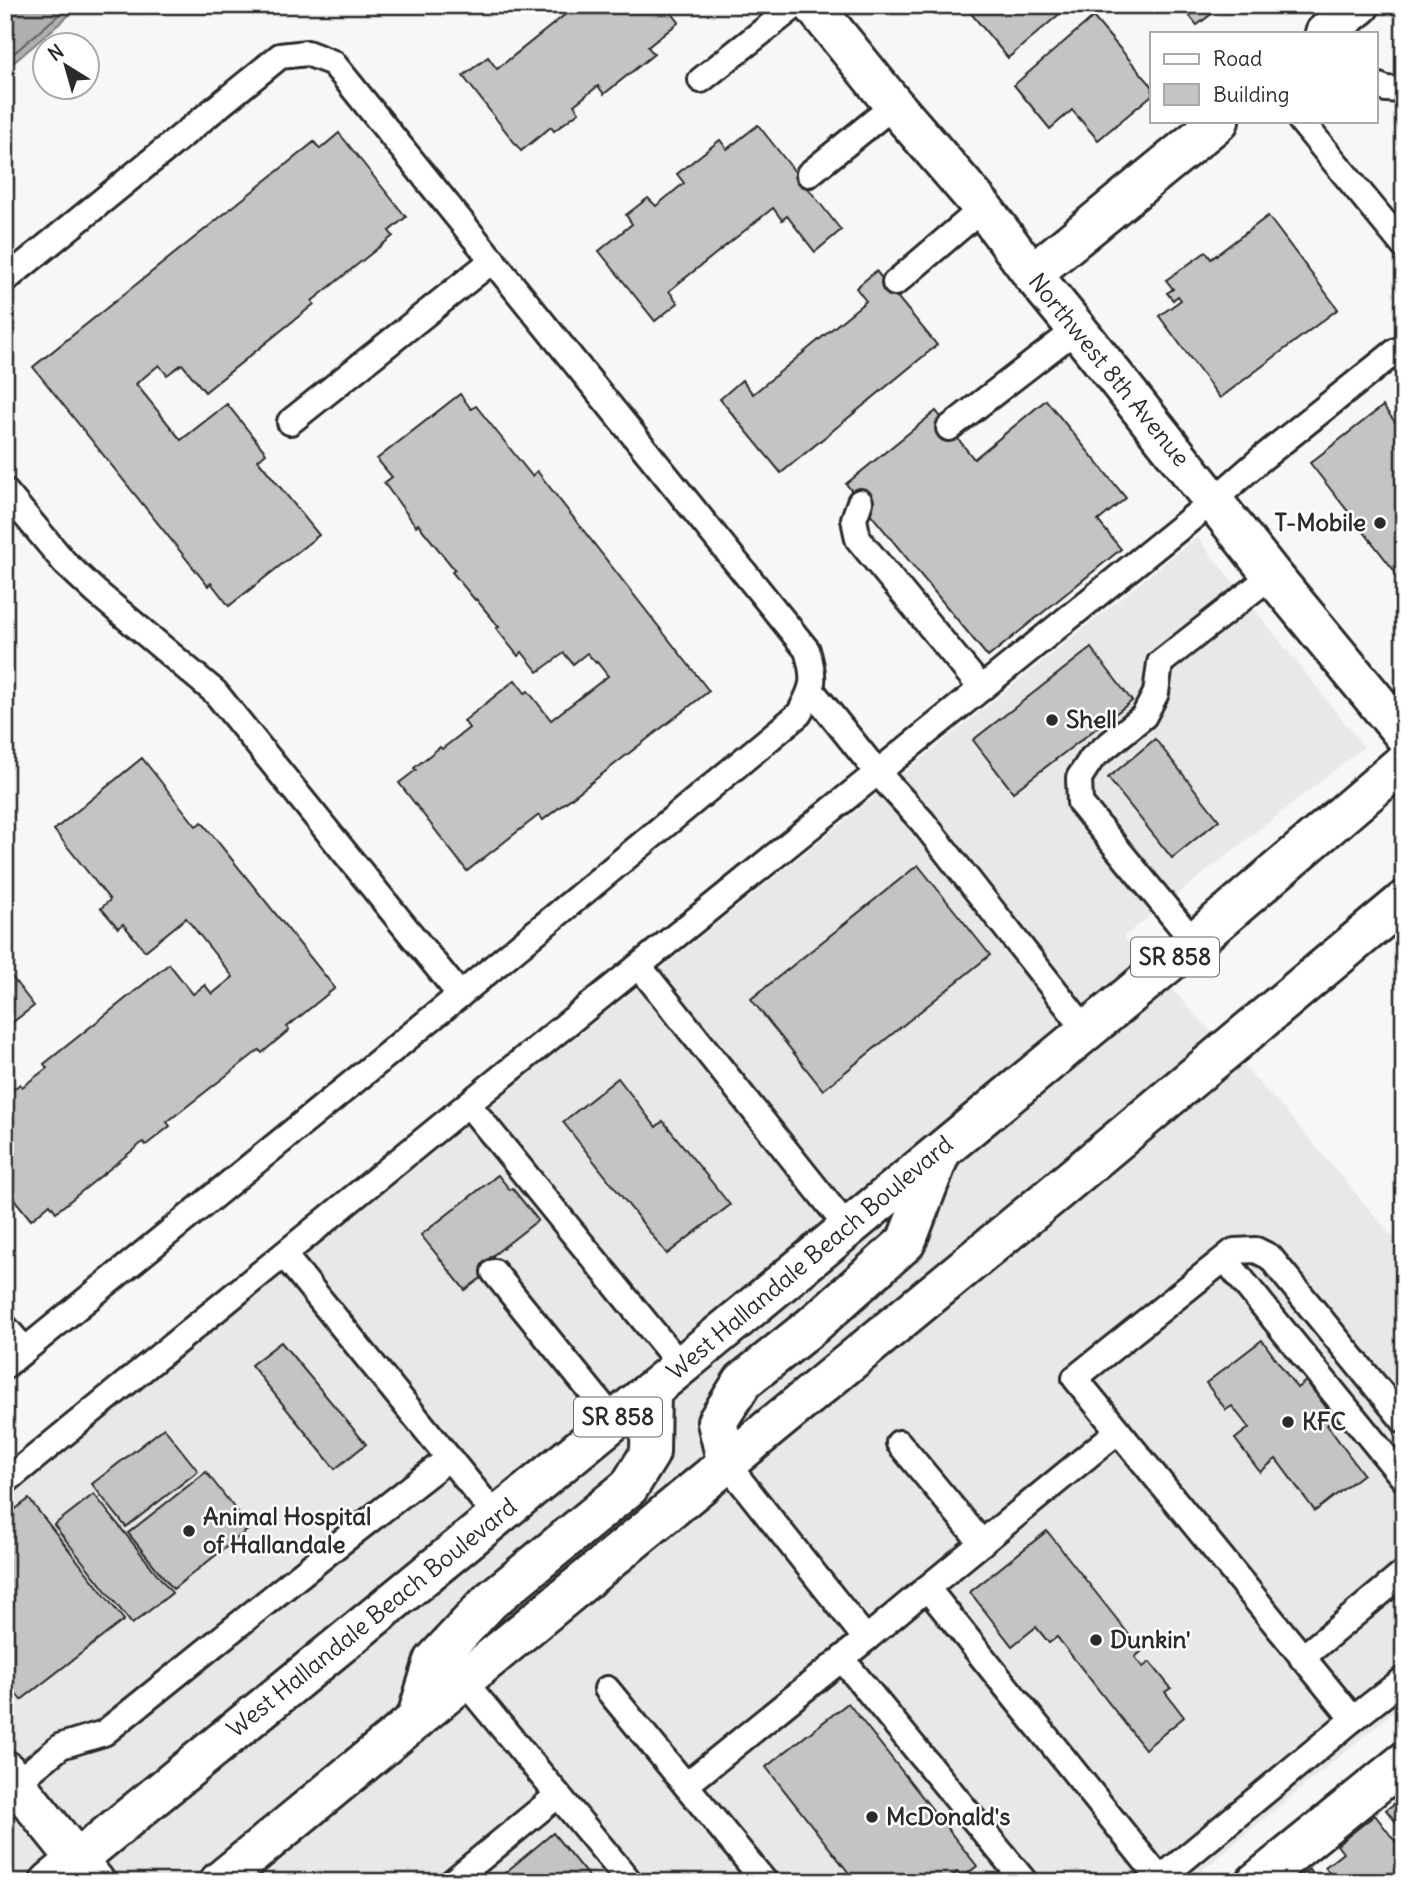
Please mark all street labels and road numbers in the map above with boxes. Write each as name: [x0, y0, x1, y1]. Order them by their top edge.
street label: Northwest 8th Avenue: [1023, 267, 1197, 472]
road number: SR 858: [1131, 938, 1219, 976]
street label: West Hallandale Beach Boulevard: [660, 1129, 958, 1386]
road number: SR 858: [574, 1398, 662, 1436]
street label: West Hallandale Beach Boulevard: [220, 1491, 522, 1743]

